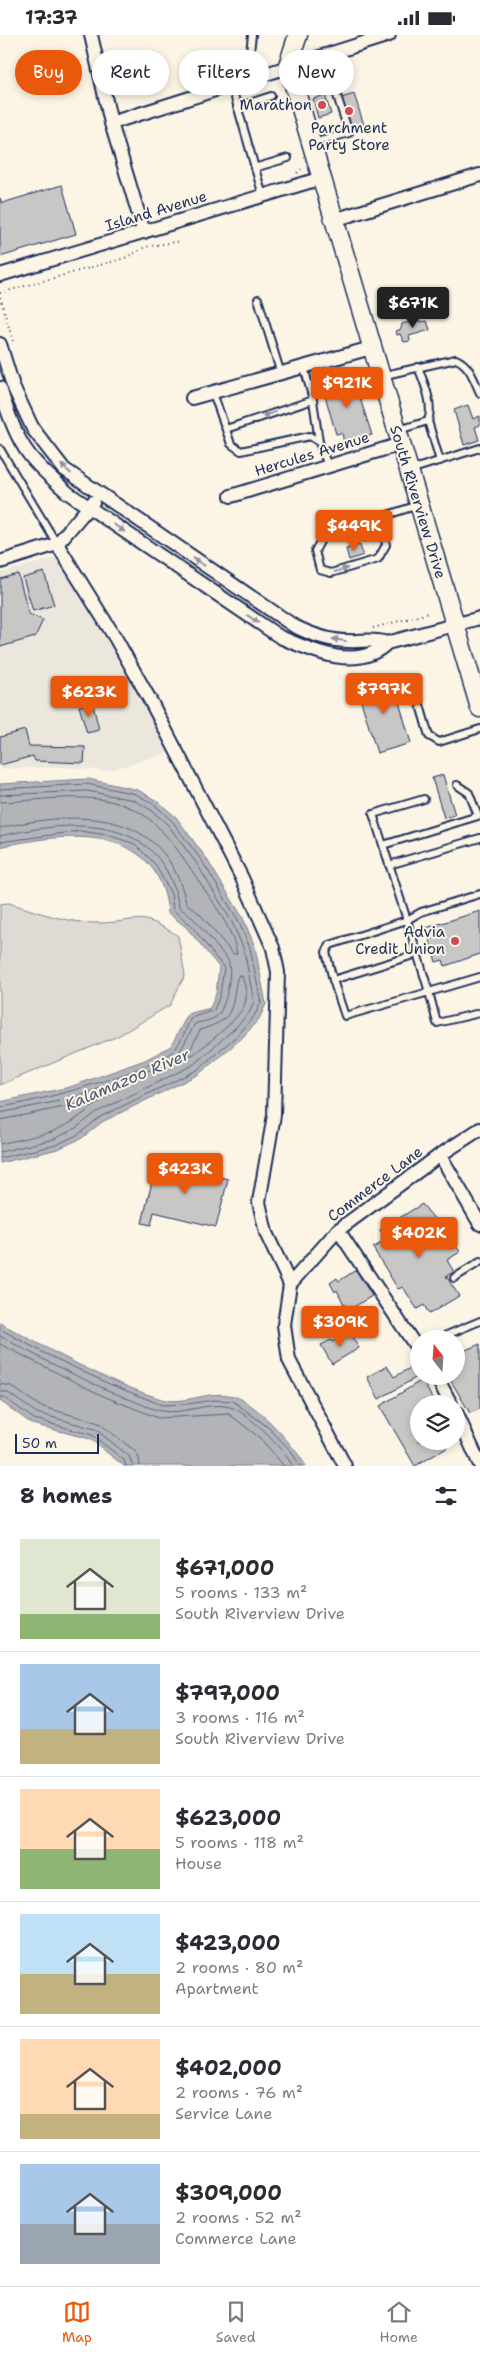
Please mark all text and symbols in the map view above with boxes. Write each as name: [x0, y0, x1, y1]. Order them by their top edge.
text: 17:37: [25, 5, 78, 30]
chip: Buy: [15, 50, 82, 95]
chip: Rent: [92, 50, 169, 95]
chip: Filters: [179, 50, 269, 95]
chip: New: [279, 50, 354, 95]
place label: Marathon: [240, 95, 312, 115]
marker: Marathon: [316, 99, 328, 111]
marker: Parchment Party Store: [343, 105, 355, 117]
place label: Parchment Party Store: [308, 118, 390, 155]
street label: Island Avenue: [103, 186, 209, 236]
pin: $671K: [378, 287, 448, 329]
text: $671K: [388, 292, 438, 313]
pin: $921K: [312, 367, 382, 409]
text: $921K: [322, 372, 372, 393]
one-way arrow: [262, 411, 277, 419]
street label: South Riverview Drive: [385, 423, 451, 581]
street label: Hercules Avenue: [252, 427, 372, 481]
one-way arrow: [59, 463, 72, 474]
pin: $449K: [319, 509, 389, 552]
text: $449K: [327, 515, 381, 536]
one-way arrow: [112, 523, 125, 533]
one-way arrow: [192, 557, 206, 567]
one-way arrow: [333, 565, 348, 573]
one-way arrow: [246, 614, 260, 624]
one-way arrow: [331, 636, 347, 644]
pin: $797K: [349, 673, 419, 715]
pin: $623K: [54, 675, 124, 718]
text: $797K: [357, 678, 411, 699]
text: $623K: [62, 681, 116, 702]
place label: Advia Credit Union: [355, 922, 446, 959]
marker: Advia Credit Union: [449, 935, 461, 947]
water label: Kalamazoo River: [62, 1044, 193, 1115]
street label: Commerce Lane: [323, 1142, 427, 1226]
pin: $423K: [150, 1153, 220, 1195]
text: $423K: [158, 1158, 212, 1179]
pin: $402K: [384, 1217, 454, 1259]
text: $402K: [392, 1222, 446, 1243]
pin: $309K: [305, 1305, 375, 1348]
text: $309K: [312, 1311, 368, 1332]
north arrow: [410, 1330, 465, 1385]
map controls: [410, 1330, 465, 1450]
button: layers: [410, 1395, 465, 1450]
scale bar: [15, 1431, 99, 1454]
text: 50 m: [22, 1434, 57, 1452]
text: 8 homes: [20, 1482, 112, 1510]
icon: filters: [432, 1482, 460, 1510]
text: $671,000: [175, 1554, 274, 1582]
icon: home: [60, 1559, 120, 1619]
text: 5 rooms · 133 m²: [175, 1582, 307, 1603]
text: South Riverview Drive: [175, 1603, 345, 1624]
text: $797,000: [175, 1679, 280, 1707]
icon: home: [60, 1684, 120, 1744]
text: 3 rooms · 116 m²: [175, 1707, 305, 1728]
text: South Riverview Drive: [175, 1728, 345, 1749]
text: $623,000: [175, 1804, 281, 1832]
icon: home: [60, 1809, 120, 1869]
text: 5 rooms · 118 m²: [175, 1832, 304, 1853]
text: House: [175, 1853, 222, 1874]
text: $423,000: [175, 1929, 281, 1957]
icon: home: [60, 1934, 120, 1994]
text: 2 rooms · 80 m²: [175, 1957, 303, 1978]
text: Apartment: [175, 1978, 258, 1999]
text: $402,000: [175, 2054, 282, 2082]
icon: home: [60, 2059, 120, 2119]
text: 2 rooms · 76 m²: [175, 2082, 303, 2103]
text: Service Lane: [175, 2103, 272, 2124]
text: $309,000: [175, 2179, 282, 2207]
icon: home: [60, 2184, 120, 2244]
text: 2 rooms · 52 m²: [175, 2207, 302, 2228]
text: Commerce Lane: [175, 2228, 297, 2249]
tab: Map: [62, 2298, 92, 2346]
tab: Saved: [216, 2298, 256, 2346]
tab: Home: [380, 2298, 418, 2346]

